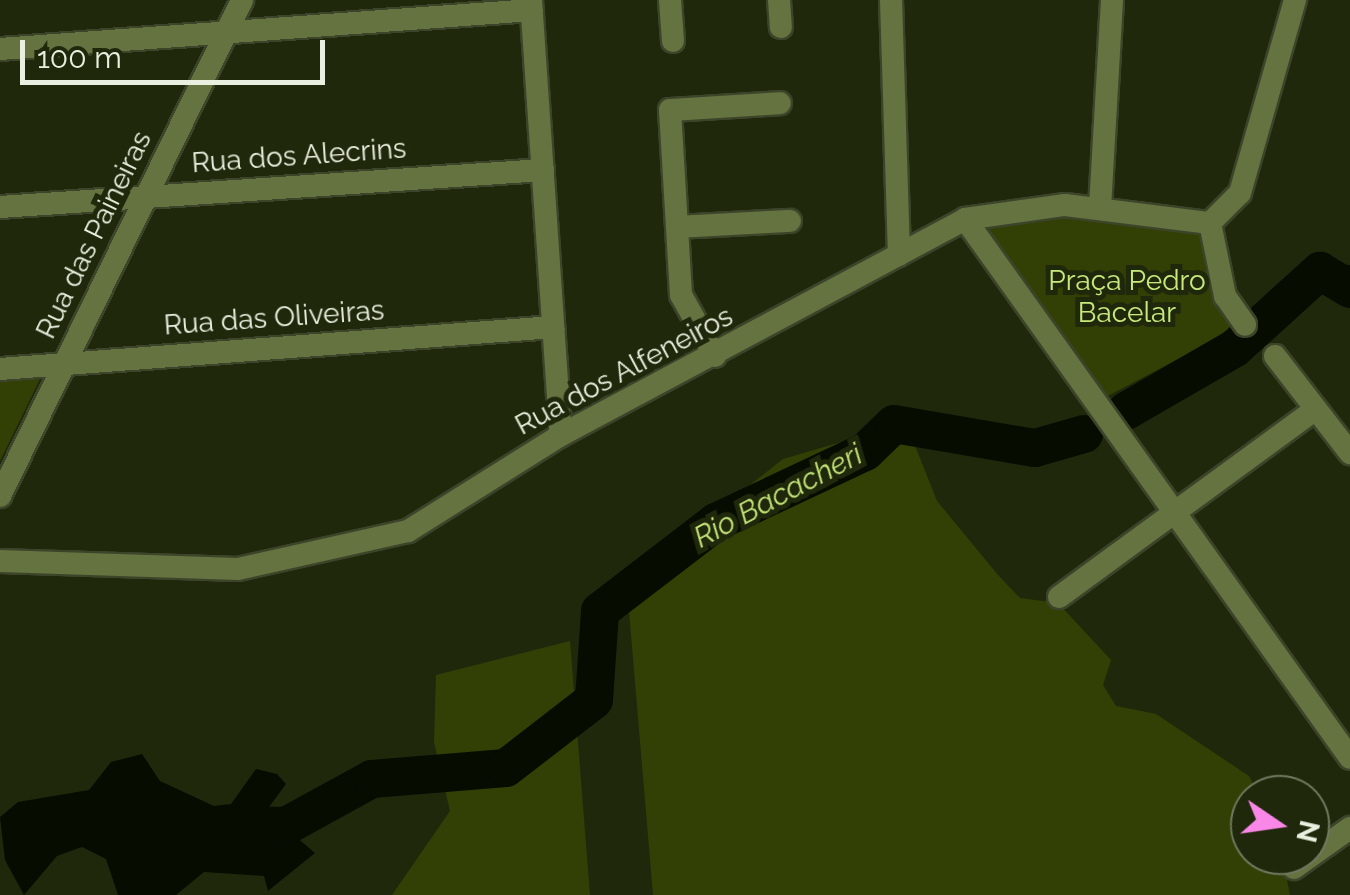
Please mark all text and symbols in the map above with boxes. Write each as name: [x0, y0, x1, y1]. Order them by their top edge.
scale bar: [25, 20, 330, 82]
text: 100 m: [37, 40, 122, 75]
street label: Rua das Paineiras: [29, 126, 159, 344]
street label: Rua dos Alecrins: [190, 132, 408, 180]
park label: Praça Pedro Bacelar: [1048, 264, 1206, 330]
street label: Rua das Oliveiras: [163, 294, 385, 342]
street label: Rua dos Alfeneiros: [509, 299, 739, 443]
water label: Rio Bacacheri: [688, 436, 868, 556]
north arrow: [1230, 775, 1330, 875]
text: N: [1289, 817, 1326, 846]

